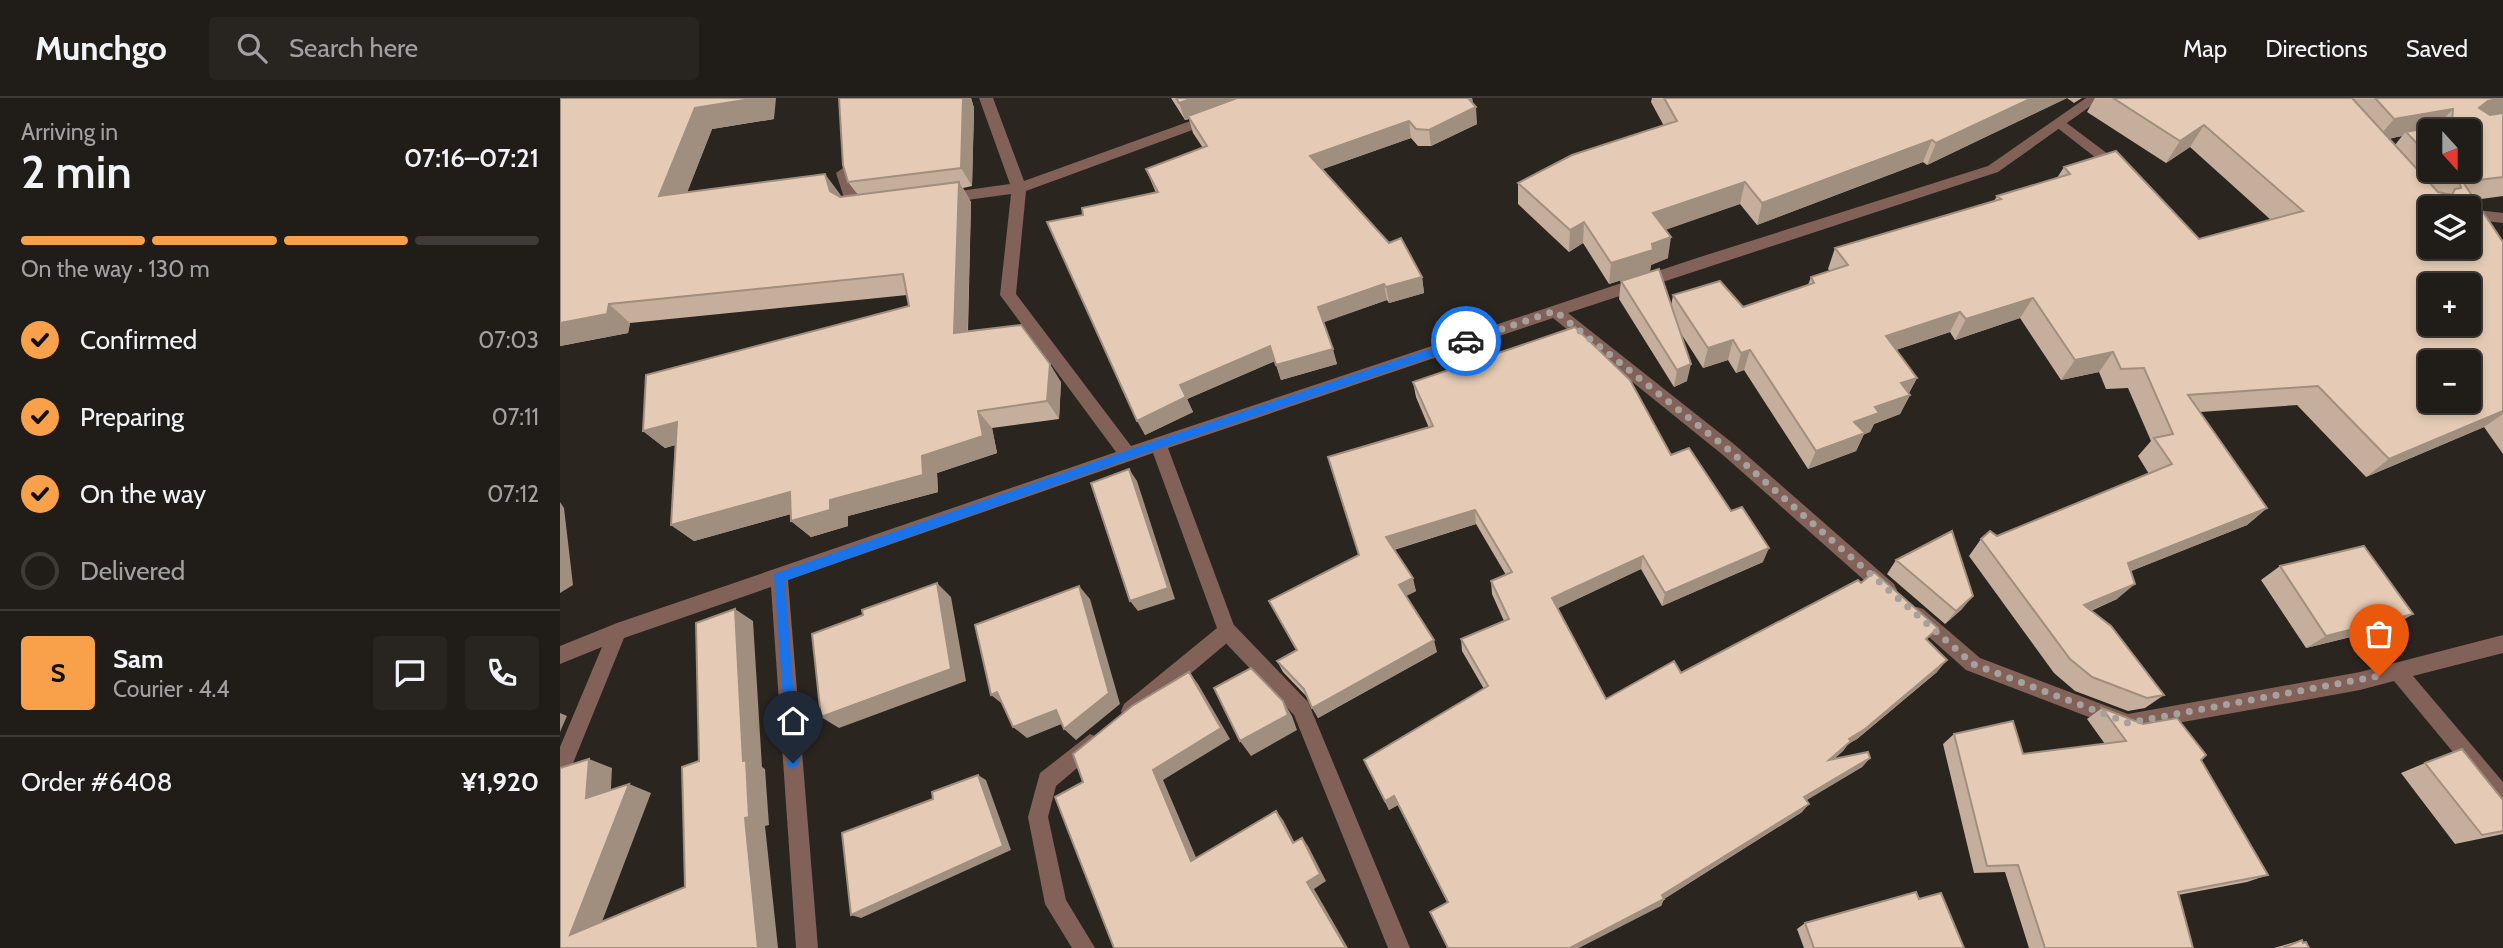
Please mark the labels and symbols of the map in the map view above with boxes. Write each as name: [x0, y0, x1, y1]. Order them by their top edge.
north arrow: [2418, 119, 2482, 182]
courier: [1431, 306, 1501, 376]
pin: [2349, 604, 2409, 676]
pin: [763, 691, 823, 763]

